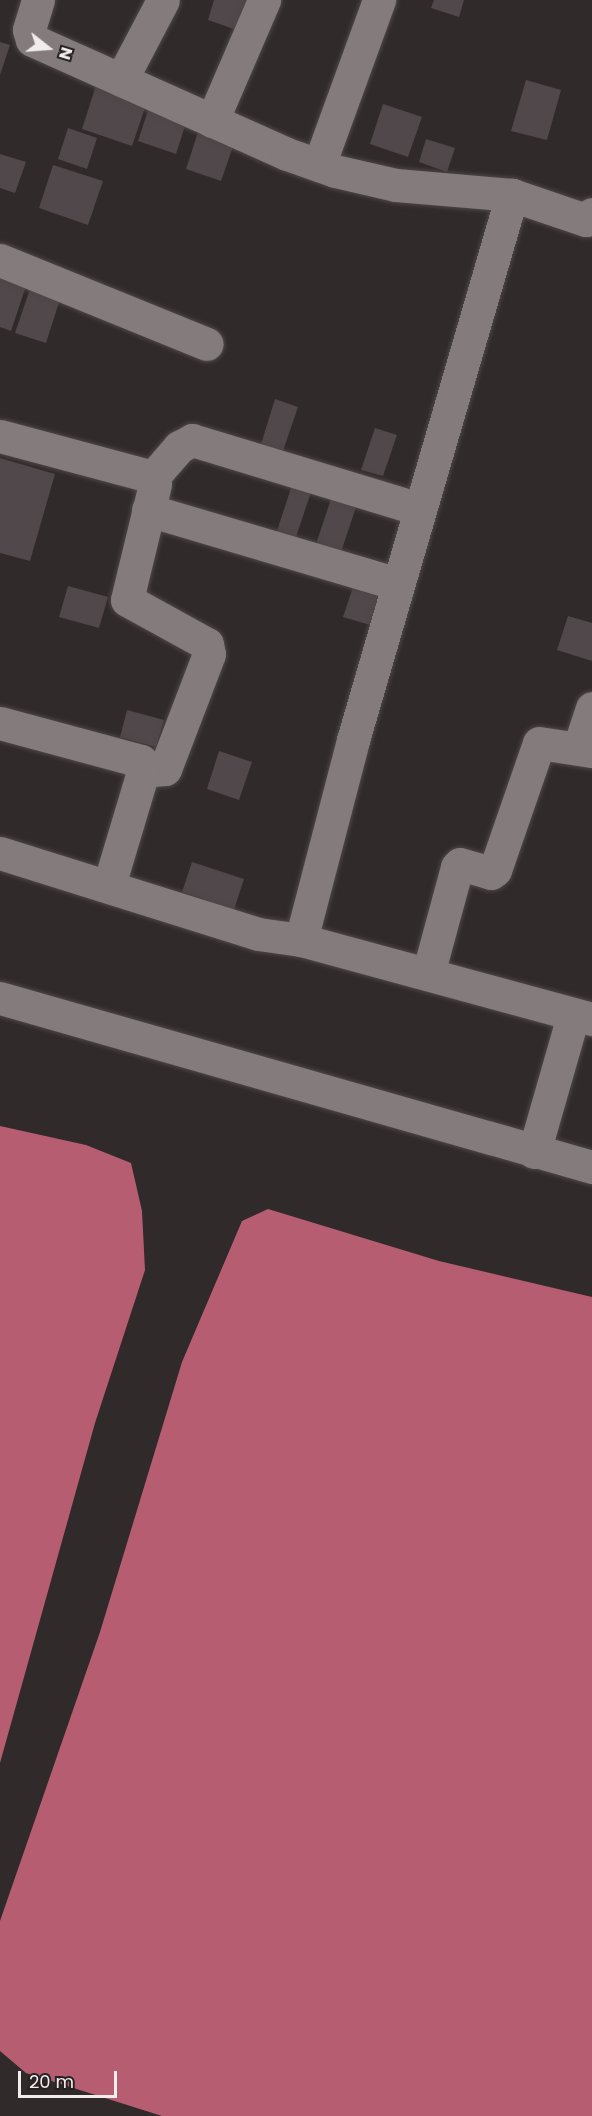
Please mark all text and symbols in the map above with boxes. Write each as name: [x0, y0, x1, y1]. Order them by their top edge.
north arrow: [18, 18, 78, 78]
text: N: [53, 44, 78, 63]
scale bar: [21, 2059, 120, 2097]
text: 20 m: [29, 2069, 74, 2094]

